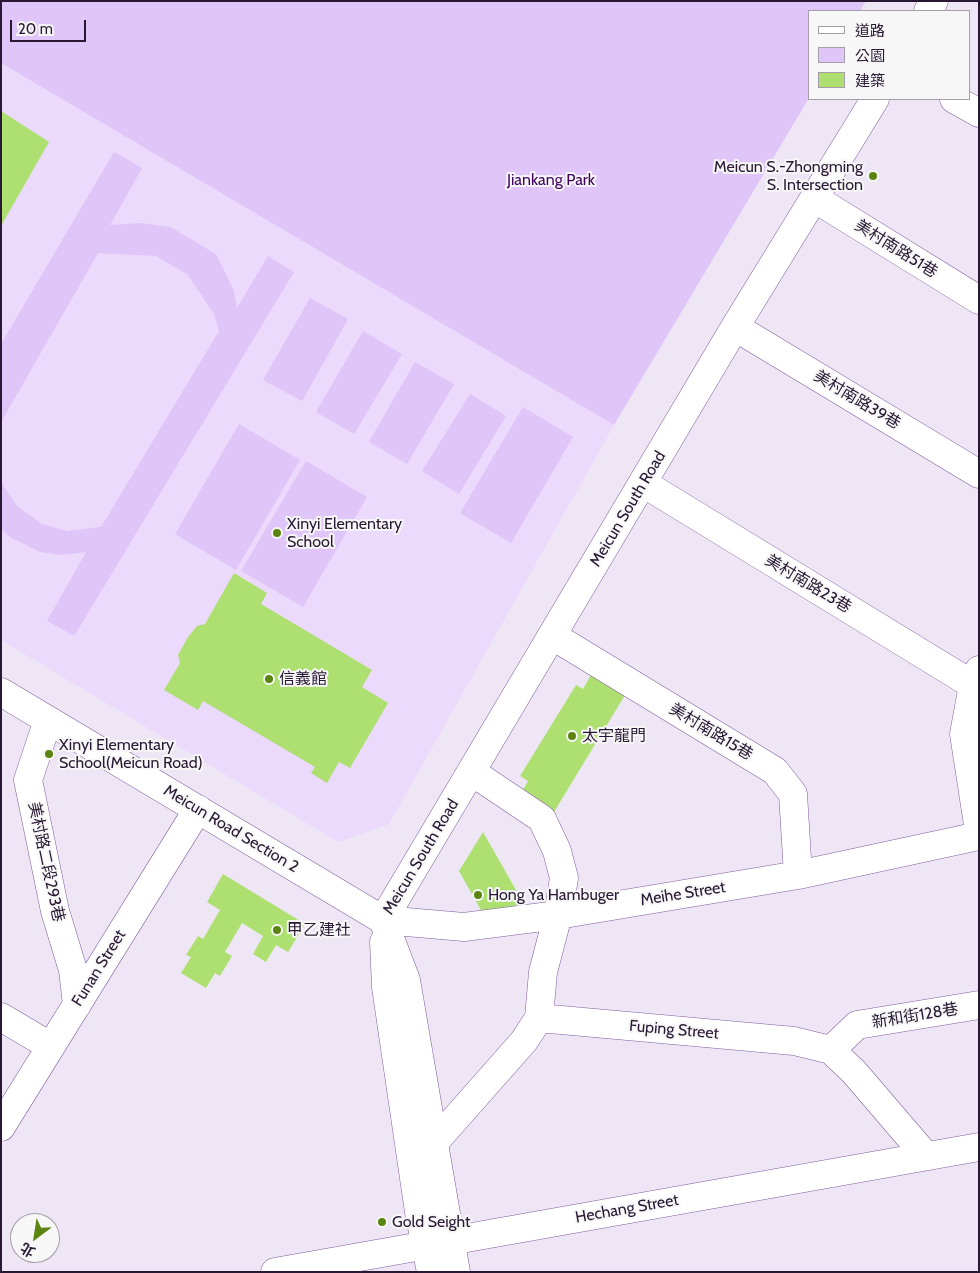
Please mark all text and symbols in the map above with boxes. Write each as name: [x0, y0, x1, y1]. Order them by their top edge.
scale bar: [12, 10, 89, 42]
legend: [808, 10, 970, 100]
text: 20 m: [18, 20, 53, 38]
text: 道路: [855, 22, 885, 40]
text: 公園: [855, 47, 885, 65]
text: 建築: [855, 72, 885, 90]
place label: Meicun S.-Zhongming S. Intersection: [714, 157, 863, 195]
park label: Jiankang Park: [507, 170, 595, 190]
marker: Meicun S.-Zhongming S. Intersection: [867, 170, 879, 182]
street label: 美村南路51巷: [851, 216, 941, 282]
street label: 美村南路39巷: [810, 367, 904, 433]
street label: Meicun South Road: [586, 448, 670, 570]
place label: Xinyi Elementary School: [287, 514, 402, 552]
marker: Xinyi Elementary School: [271, 527, 283, 539]
street label: 美村南路23巷: [761, 551, 855, 617]
place label: 信義館: [279, 669, 327, 689]
marker: 信義館: [263, 673, 275, 685]
street label: 美村南路15巷: [666, 700, 756, 764]
place label: 太宇龍門: [582, 726, 646, 746]
marker: 太宇龍門: [566, 730, 578, 742]
place label: Xinyi Elementary School(Meicun Road): [59, 735, 203, 773]
marker: Xinyi Elementary School(Meicun Road): [43, 748, 55, 760]
street label: Meicun Road Section 2: [160, 781, 302, 877]
street label: Meicun South Road: [379, 796, 463, 918]
street label: 美村路二段293巷: [24, 800, 68, 924]
street label: Meihe Street: [639, 878, 727, 910]
place label: Hong Ya Hambuger: [488, 885, 619, 905]
marker: Hong Ya Hambuger: [472, 889, 484, 901]
place label: 甲乙建社: [287, 920, 351, 940]
marker: 甲乙建社: [271, 924, 283, 936]
street label: Funan Street: [68, 926, 130, 1010]
street label: 新和街128巷: [870, 1000, 960, 1032]
street label: Fuping Street: [628, 1017, 720, 1043]
street label: Hechang Street: [574, 1190, 680, 1228]
place label: Gold Seight: [392, 1212, 470, 1232]
north arrow: [10, 1213, 60, 1263]
marker: Gold Seight: [376, 1216, 388, 1228]
text: 北: [17, 1239, 38, 1261]

